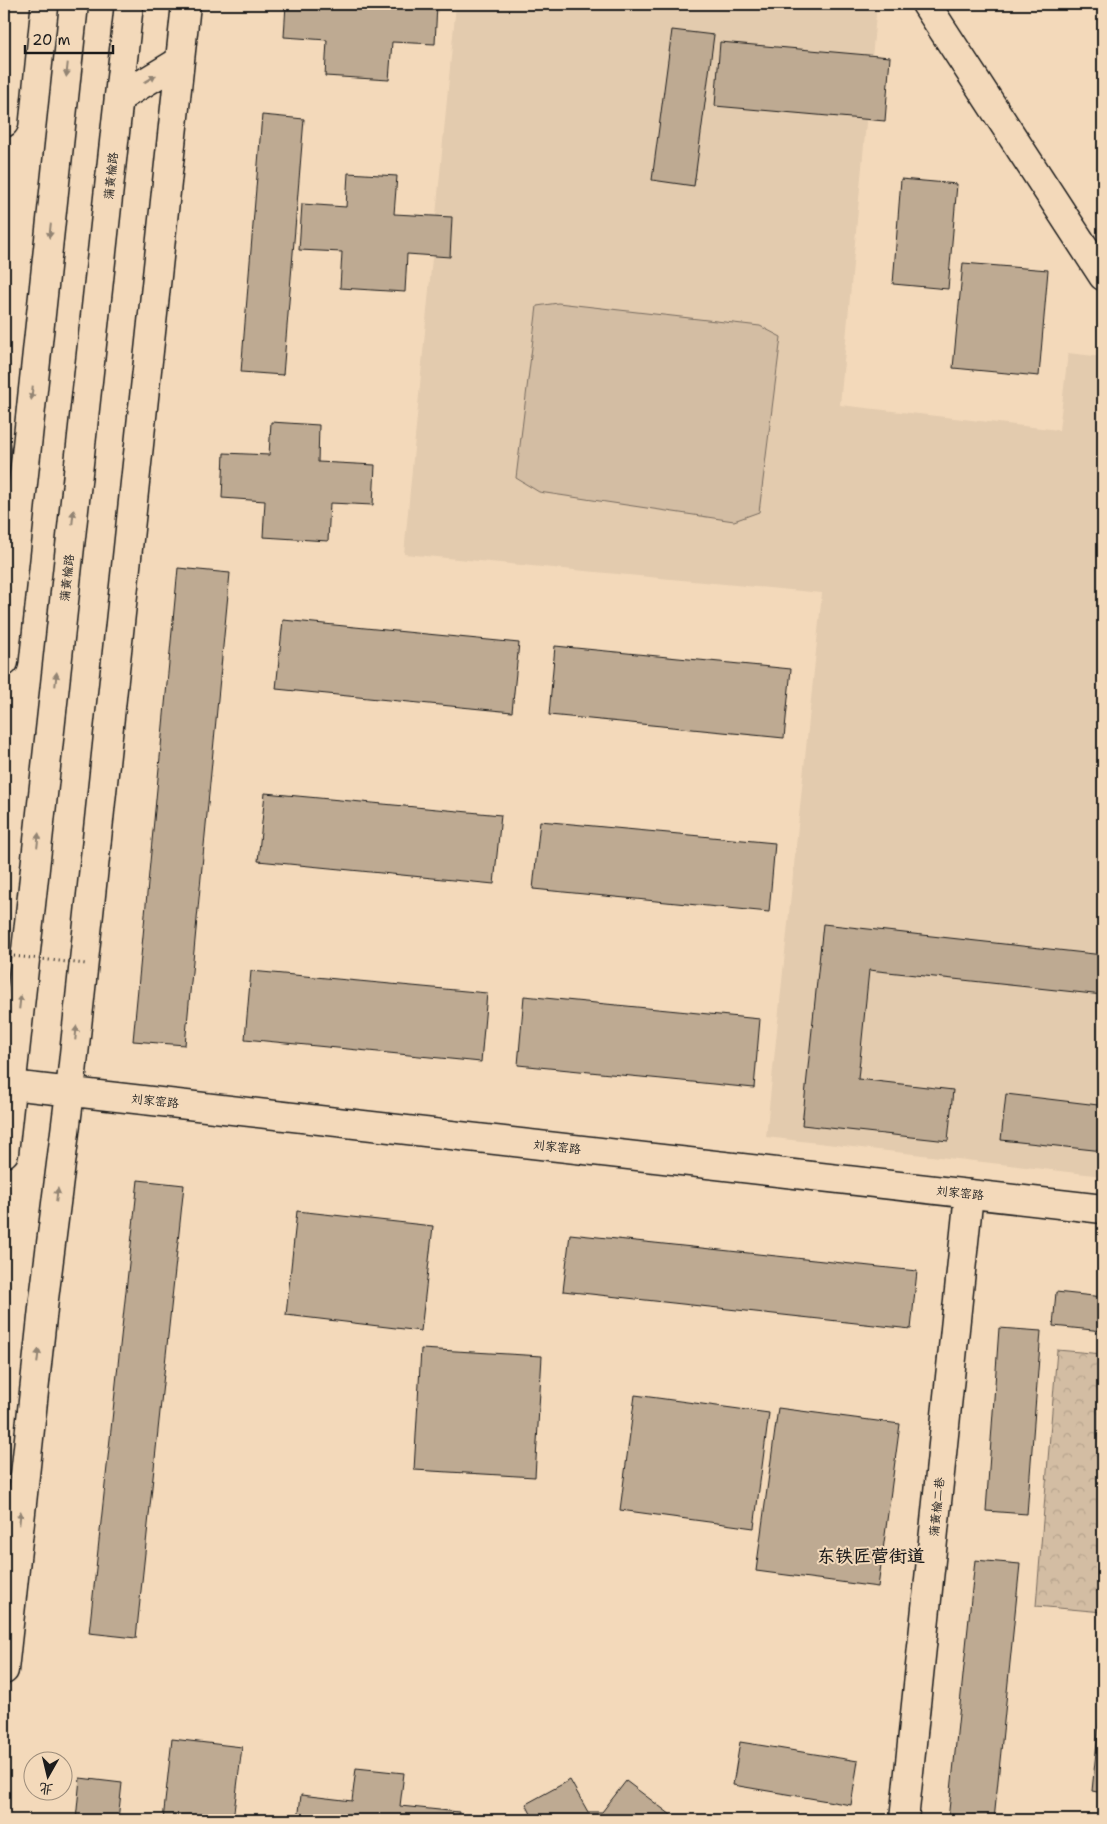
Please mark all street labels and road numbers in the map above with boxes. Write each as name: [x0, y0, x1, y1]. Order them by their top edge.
street label: 蒲黄榆路: [101, 151, 121, 201]
street label: 蒲黄榆路: [57, 553, 77, 603]
street label: 刘家窑路: [130, 1091, 180, 1111]
street label: 刘家窑路: [532, 1137, 582, 1157]
street label: 刘家窑路: [935, 1183, 985, 1203]
street label: 蒲黄榆二巷: [926, 1476, 948, 1538]

